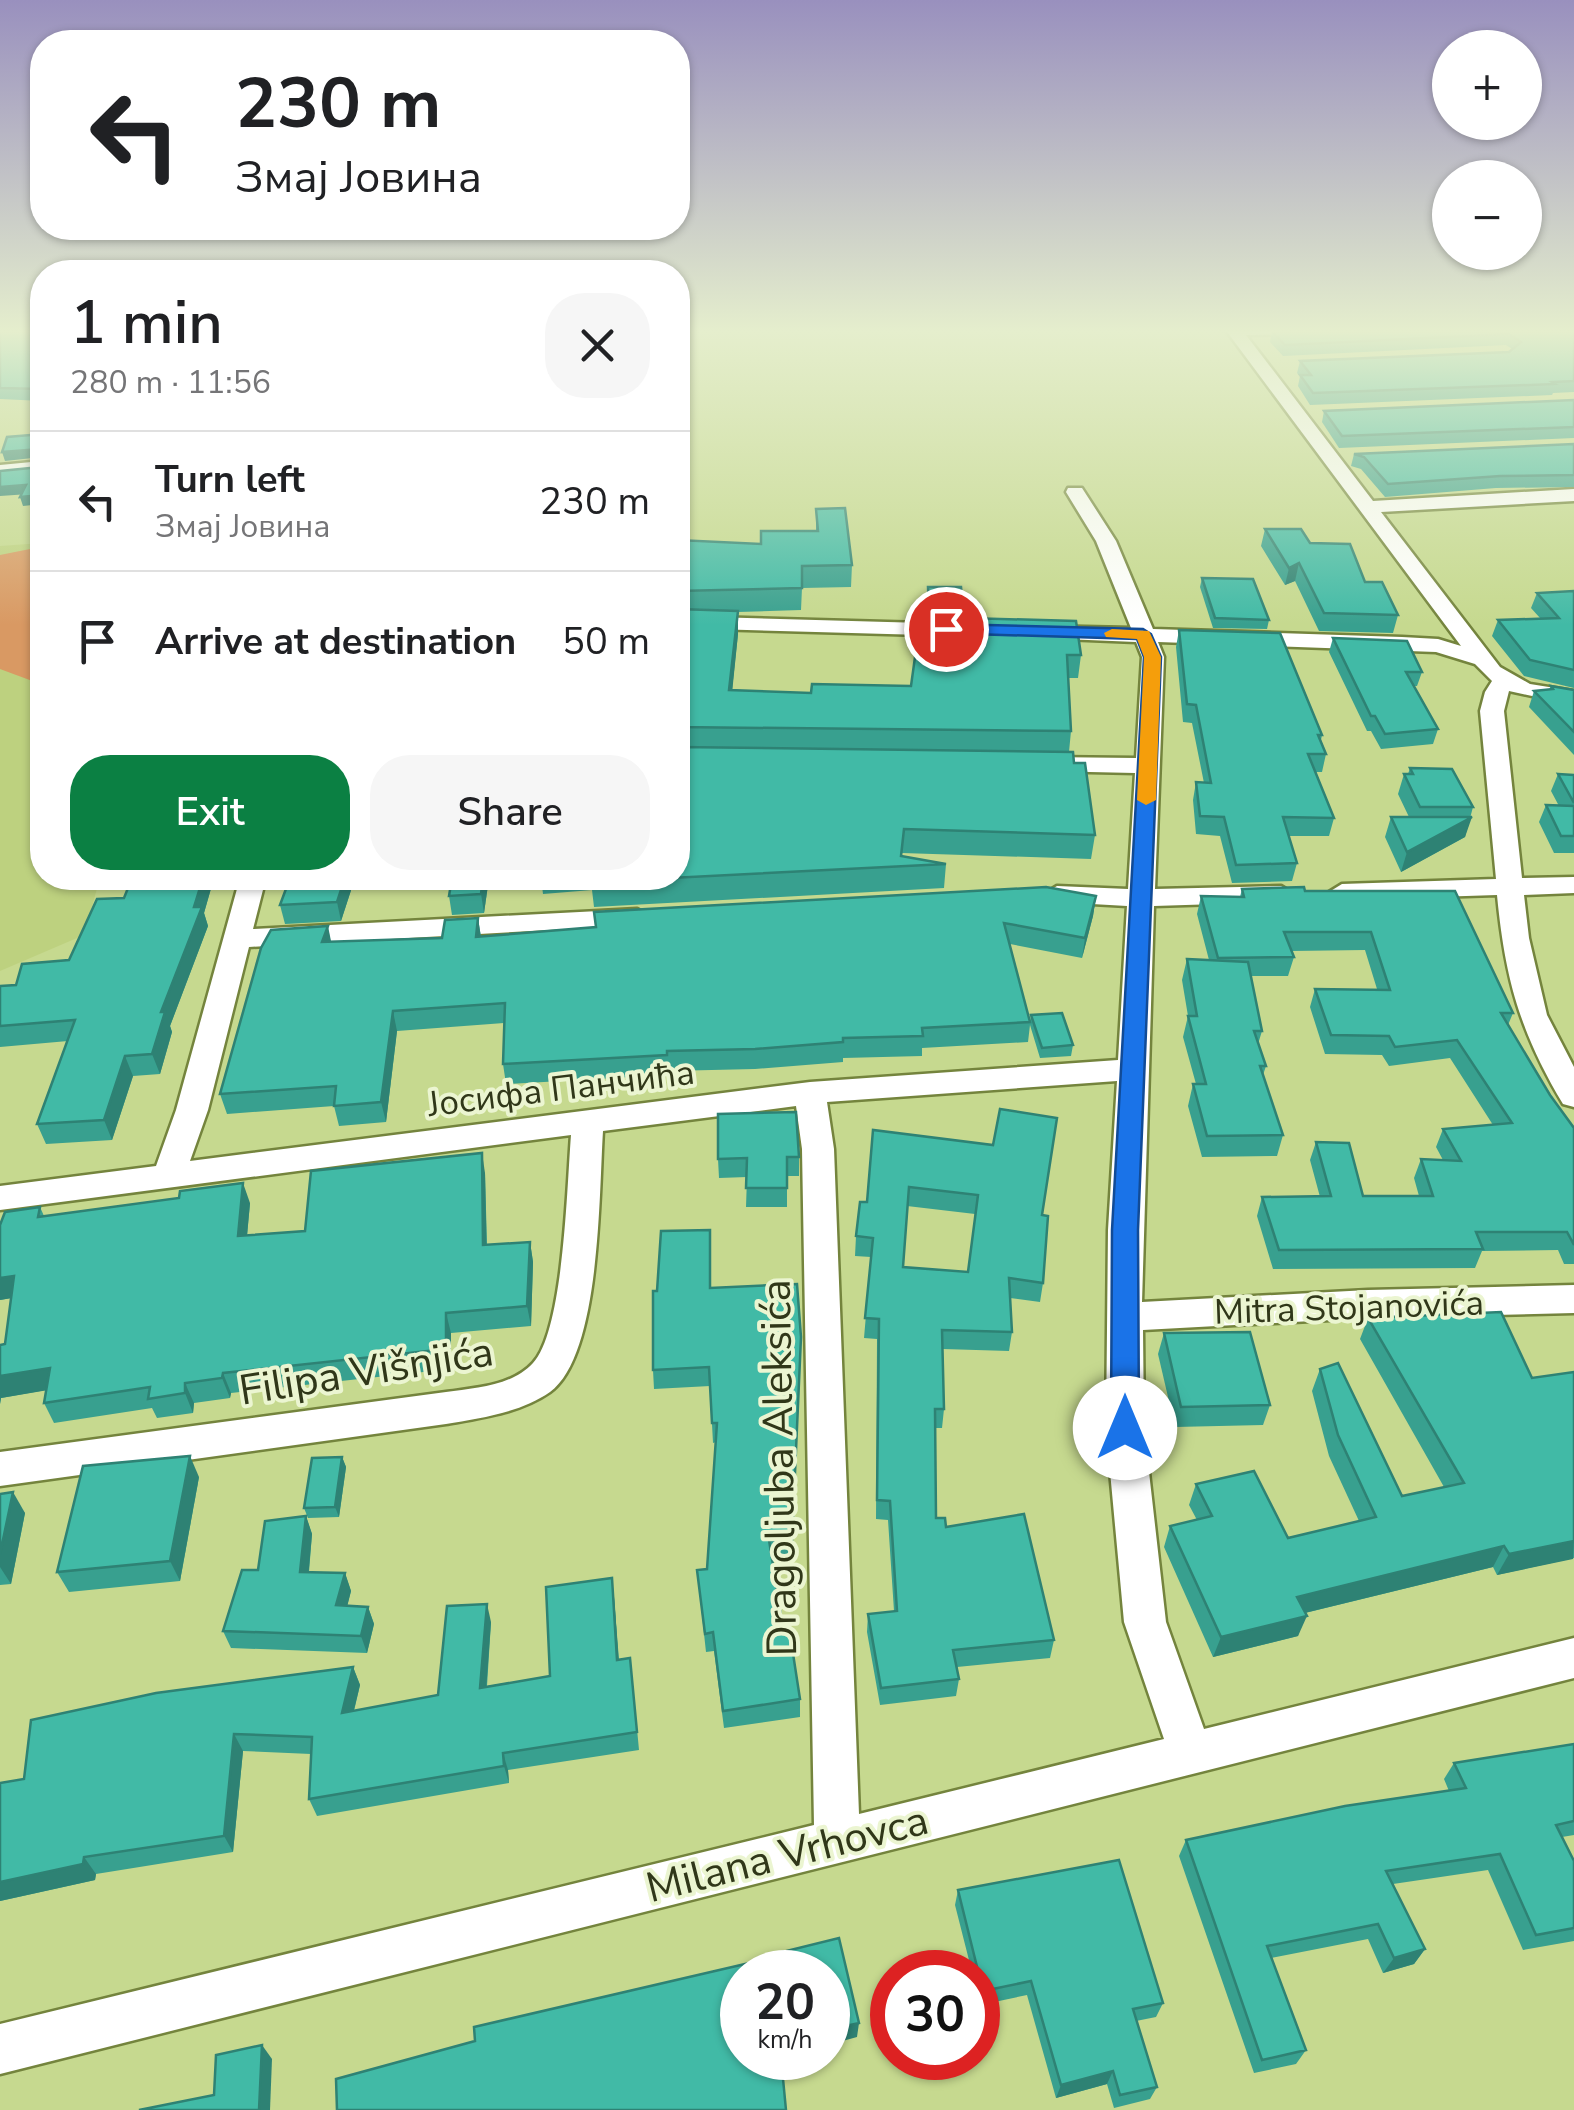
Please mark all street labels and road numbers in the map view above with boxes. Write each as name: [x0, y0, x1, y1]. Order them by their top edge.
street label: Јосифа Панчића: [424, 1049, 697, 1128]
street label: Dragoljuba Aleksića: [748, 1279, 811, 1657]
street label: Mitra Stojanovića: [1213, 1279, 1485, 1336]
street label: Filipa Višnjića: [235, 1323, 497, 1420]
street label: Milana Vrhovca: [640, 1792, 934, 1917]

